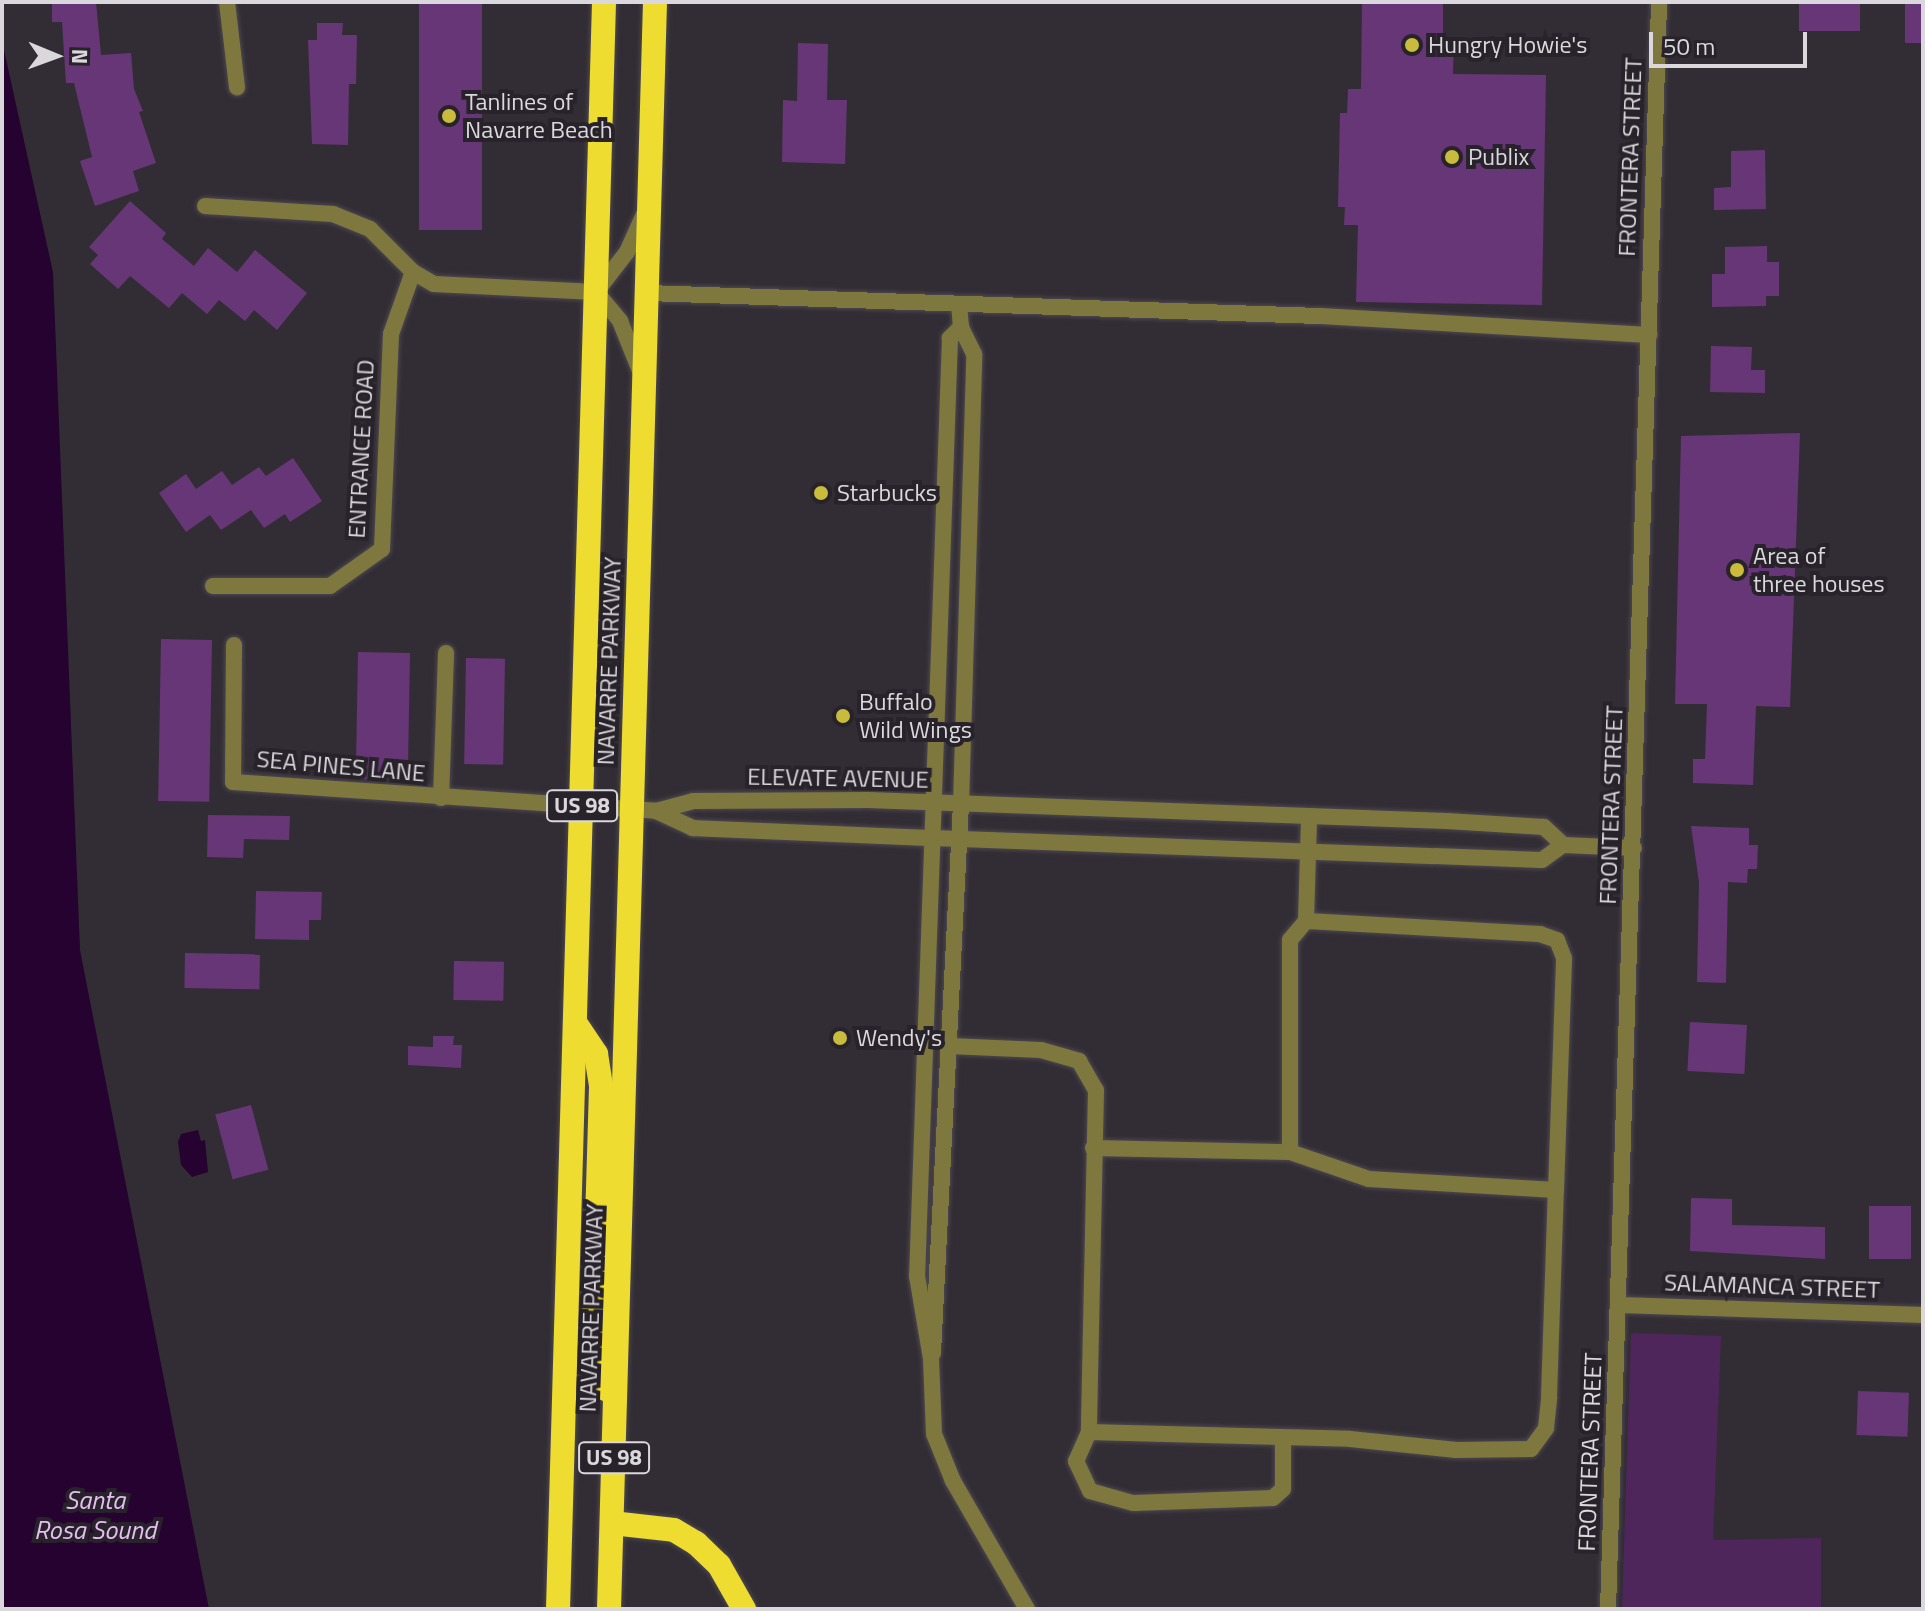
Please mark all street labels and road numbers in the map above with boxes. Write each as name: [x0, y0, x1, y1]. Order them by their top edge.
street label: FRONTERA STREET: [1612, 57, 1648, 257]
street label: ENTRANCE ROAD: [342, 359, 380, 539]
street label: NAVARRE PARKWAY: [591, 556, 627, 766]
street label: FRONTERA STREET: [1593, 705, 1629, 905]
street label: SEA PINES LANE: [256, 744, 426, 788]
street label: ELEVATE AVENUE: [747, 762, 929, 794]
road number: US 98: [546, 788, 618, 824]
street label: NAVARRE PARKWAY: [573, 1203, 609, 1413]
street label: SALAMANCA STREET: [1664, 1268, 1880, 1304]
street label: FRONTERA STREET: [1572, 1352, 1608, 1552]
road number: US 98: [578, 1440, 650, 1476]

